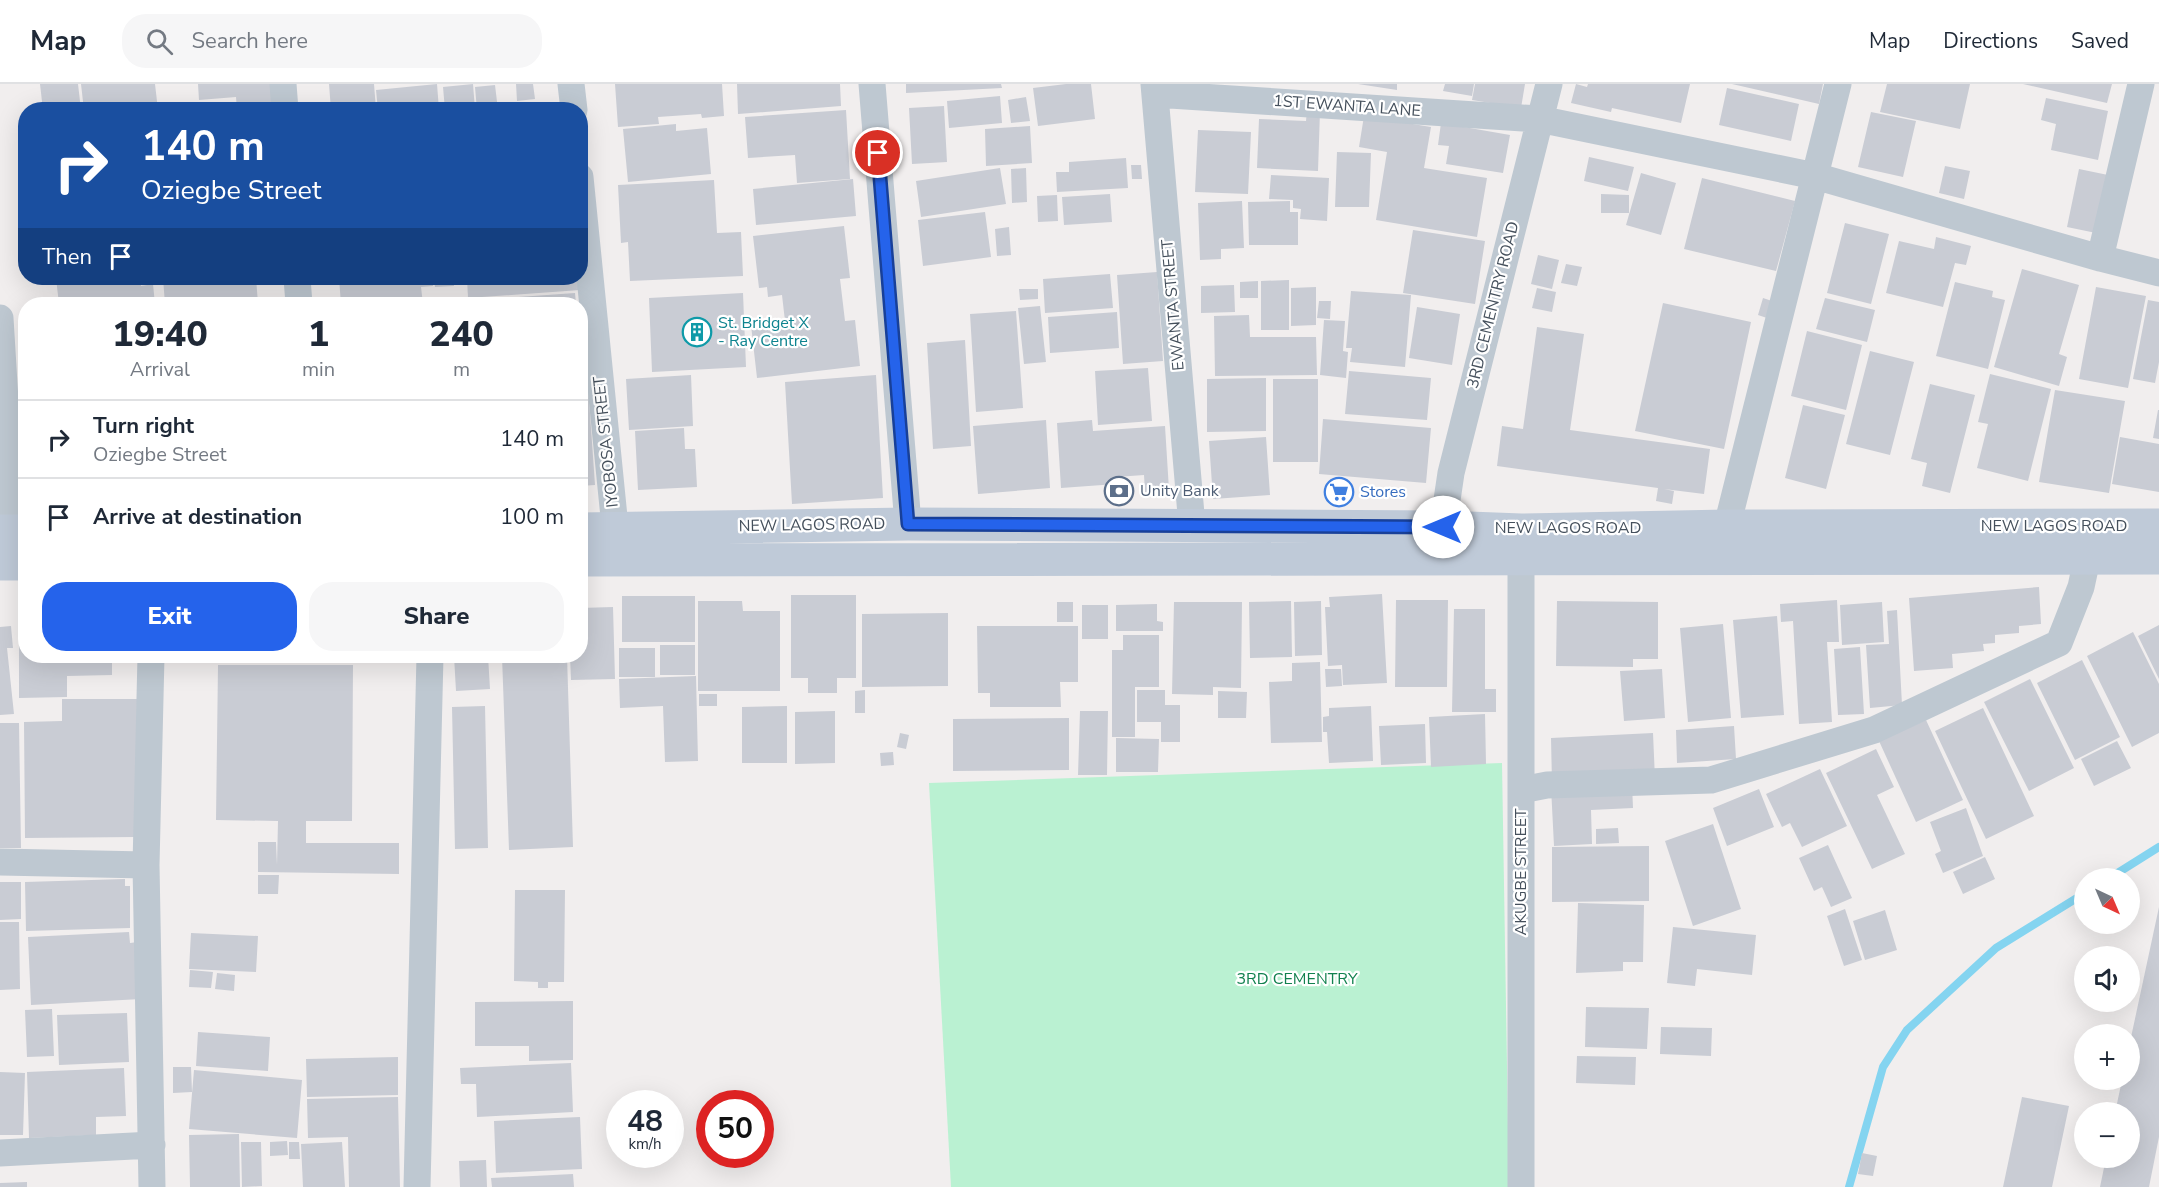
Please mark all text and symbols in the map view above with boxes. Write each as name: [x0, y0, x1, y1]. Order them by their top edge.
search box: [122, 14, 542, 68]
text: Map: [30, 22, 86, 60]
icon: search: [143, 25, 176, 58]
text: Search here: [191, 26, 308, 56]
text: Map: [1869, 27, 1910, 55]
text: Directions: [1943, 27, 2038, 55]
text: Saved: [2071, 27, 2129, 55]
street label: 1ST EWANTA LANE: [1273, 90, 1421, 122]
text: 140 m: [141, 118, 265, 175]
icon: right: [42, 126, 120, 204]
pin: [852, 127, 903, 178]
icon: arrive: [861, 136, 894, 169]
text: Oziegbe Street: [141, 172, 321, 209]
street label: 3RD CEMENTRY ROAD: [1462, 219, 1524, 391]
street label: EWANTA STREET: [1156, 238, 1190, 372]
icon: arrive: [104, 240, 137, 273]
text: Then: [42, 242, 92, 272]
text: 19:40: [112, 310, 208, 359]
text: 1: [308, 310, 329, 359]
text: 240: [429, 310, 494, 359]
place label: St. Bridget X - Ray Centre: [718, 312, 810, 352]
building icon: St. Bridget X - Ray Centre: [681, 316, 713, 348]
text: Arrival: [130, 356, 190, 383]
text: min: [302, 356, 335, 383]
text: m: [453, 356, 470, 383]
street label: IYOBOSA STREET: [588, 375, 624, 509]
text: Turn right: [93, 411, 194, 441]
icon: right: [42, 423, 75, 456]
text: 140 m: [500, 424, 564, 454]
text: Oziegbe Street: [93, 441, 227, 468]
bank icon: Unity Bank: [1103, 475, 1135, 507]
supermarket icon: Stores: [1323, 476, 1355, 508]
place label: Unity Bank: [1140, 480, 1220, 502]
place label: Stores: [1360, 481, 1406, 503]
position arrow: [1411, 495, 1475, 559]
icon: arrive: [42, 501, 75, 534]
text: Arrive at destination: [93, 502, 302, 532]
text: 100 m: [500, 502, 564, 532]
street label: NEW LAGOS ROAD: [738, 513, 886, 537]
street label: NEW LAGOS ROAD: [1981, 515, 2127, 537]
street label: NEW LAGOS ROAD: [1495, 517, 1641, 539]
button: Exit: [42, 582, 297, 651]
button: Share: [309, 582, 564, 651]
street label: AKUGBE STREET: [1510, 808, 1532, 936]
north arrow: [2074, 868, 2140, 934]
map controls: [2074, 868, 2140, 1168]
button: sound: [2074, 946, 2140, 1012]
park label: 3RD CEMENTRY: [1236, 968, 1358, 990]
button: +: [2074, 1024, 2140, 1090]
speed limit sign: 50: [696, 1090, 774, 1168]
text: 48: [627, 1101, 663, 1142]
button: −: [2074, 1102, 2140, 1168]
text: km/h: [628, 1134, 662, 1154]

